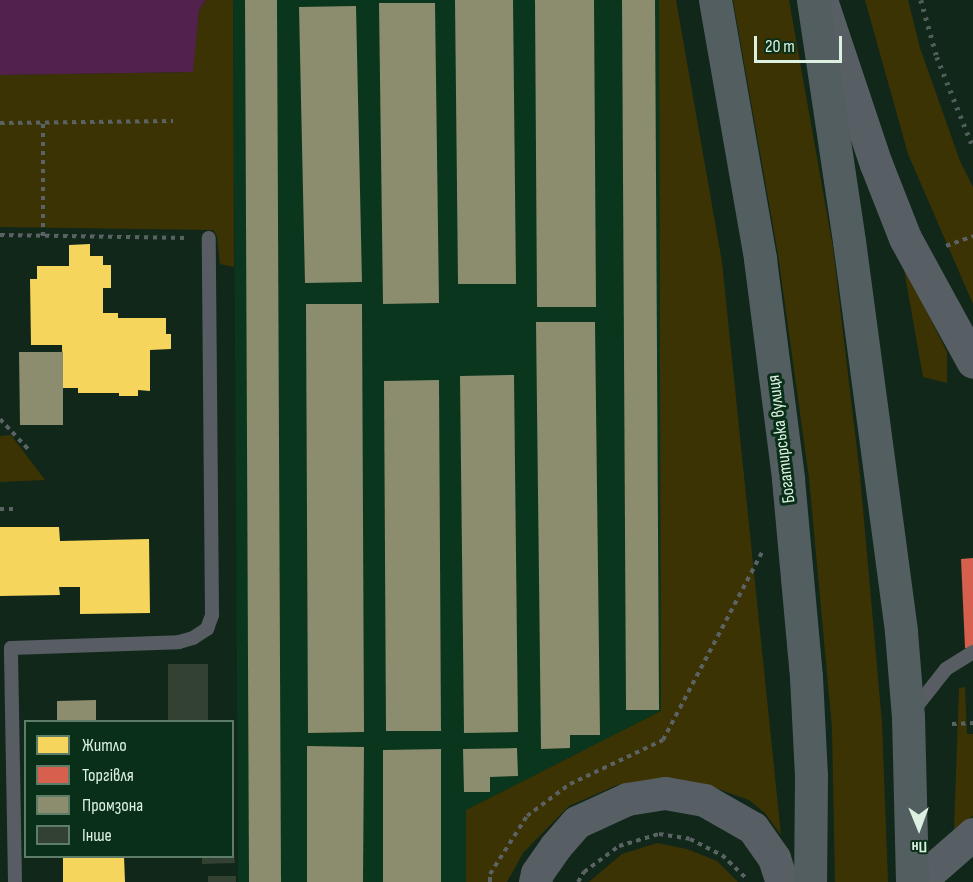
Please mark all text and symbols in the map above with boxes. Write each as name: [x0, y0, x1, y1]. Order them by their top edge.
scale bar: [757, 24, 846, 62]
text: 20 m: [765, 36, 795, 57]
street label: Богатирська вулиця: [763, 374, 801, 504]
legend: [24, 720, 234, 858]
text: Житло: [82, 735, 127, 756]
text: Торгівля: [82, 765, 134, 786]
text: Промзона: [82, 795, 143, 816]
north arrow: [889, 798, 949, 858]
text: Інше: [82, 825, 112, 846]
text: Пн: [911, 837, 927, 856]

